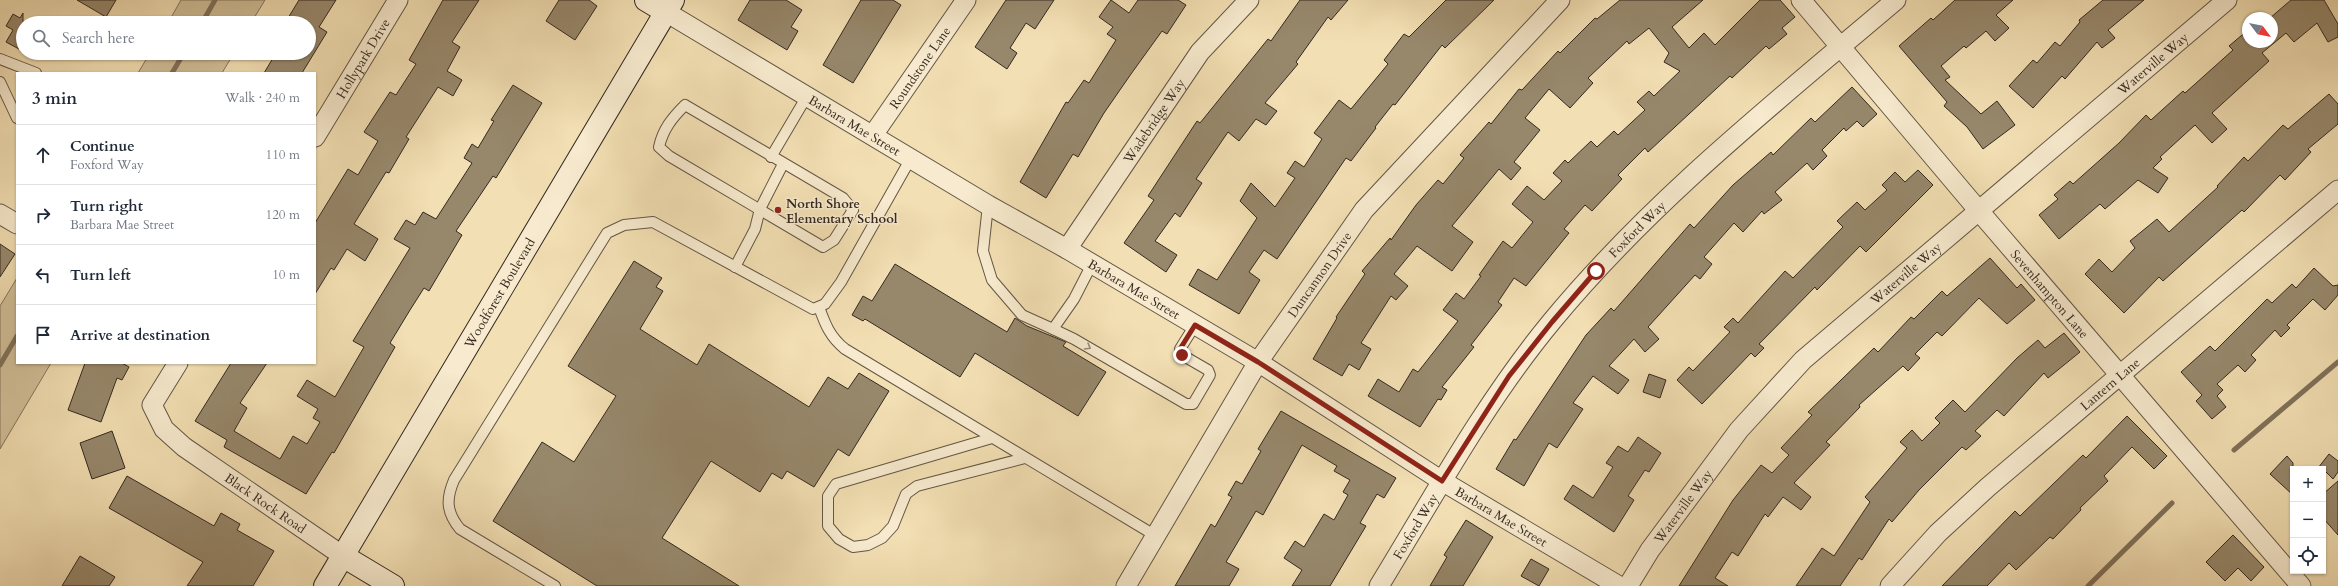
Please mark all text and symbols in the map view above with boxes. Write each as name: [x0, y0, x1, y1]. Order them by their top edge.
north arrow: [2242, 12, 2278, 48]
street label: Hollypark Drive: [332, 15, 395, 102]
search box: [16, 16, 316, 60]
street label: Roundstone Lane: [886, 23, 955, 113]
icon: search: [30, 27, 52, 49]
text: Search here: [62, 28, 135, 48]
street label: Waterville Way: [2113, 29, 2193, 100]
street label: Wadebridge Way: [1119, 75, 1190, 168]
text: 3 min: [32, 87, 77, 110]
text: Walk · 240 m: [225, 89, 300, 107]
street label: Barbara Mae Street: [805, 91, 904, 160]
text: Continue: [70, 136, 135, 156]
icon: ahead: [32, 144, 54, 166]
text: 110 m: [266, 146, 300, 164]
text: Foxford Way: [70, 156, 144, 174]
place label: North Shore Elementary School: [786, 195, 898, 228]
text: Turn right: [70, 196, 143, 216]
street label: Foxford Way: [1605, 197, 1670, 262]
icon: right: [32, 204, 54, 226]
marker: North Shore Elementary School: [773, 205, 783, 215]
text: 120 m: [266, 206, 300, 224]
text: Barbara Mae Street: [70, 216, 174, 234]
street label: Duncannon Drive: [1284, 228, 1356, 321]
street label: Woodforest Boulevard: [460, 235, 540, 353]
street label: Waterville Way: [1866, 238, 1946, 310]
street label: Sevenhampton Lane: [2006, 246, 2093, 343]
street label: Barbara Mae Street: [1084, 255, 1183, 324]
route start: [1587, 262, 1605, 280]
icon: left: [32, 264, 54, 286]
text: Turn left: [70, 265, 131, 285]
text: 10 m: [272, 266, 300, 284]
icon: arrive: [32, 324, 54, 346]
text: Arrive at destination: [70, 325, 210, 345]
one-way arrow: [1084, 342, 1091, 349]
route end: [1173, 346, 1191, 364]
street label: Lantern Lane: [2077, 354, 2144, 415]
street label: Waterville Way: [1649, 466, 1717, 548]
map controls: [2290, 466, 2326, 574]
button: +: [2290, 466, 2326, 502]
street label: Black Rock Road: [221, 469, 309, 538]
street label: Barbara Mae Street: [1451, 483, 1550, 551]
street label: Foxford Way: [1389, 490, 1443, 563]
button: −: [2290, 502, 2326, 538]
button: locate: [2290, 538, 2326, 574]

